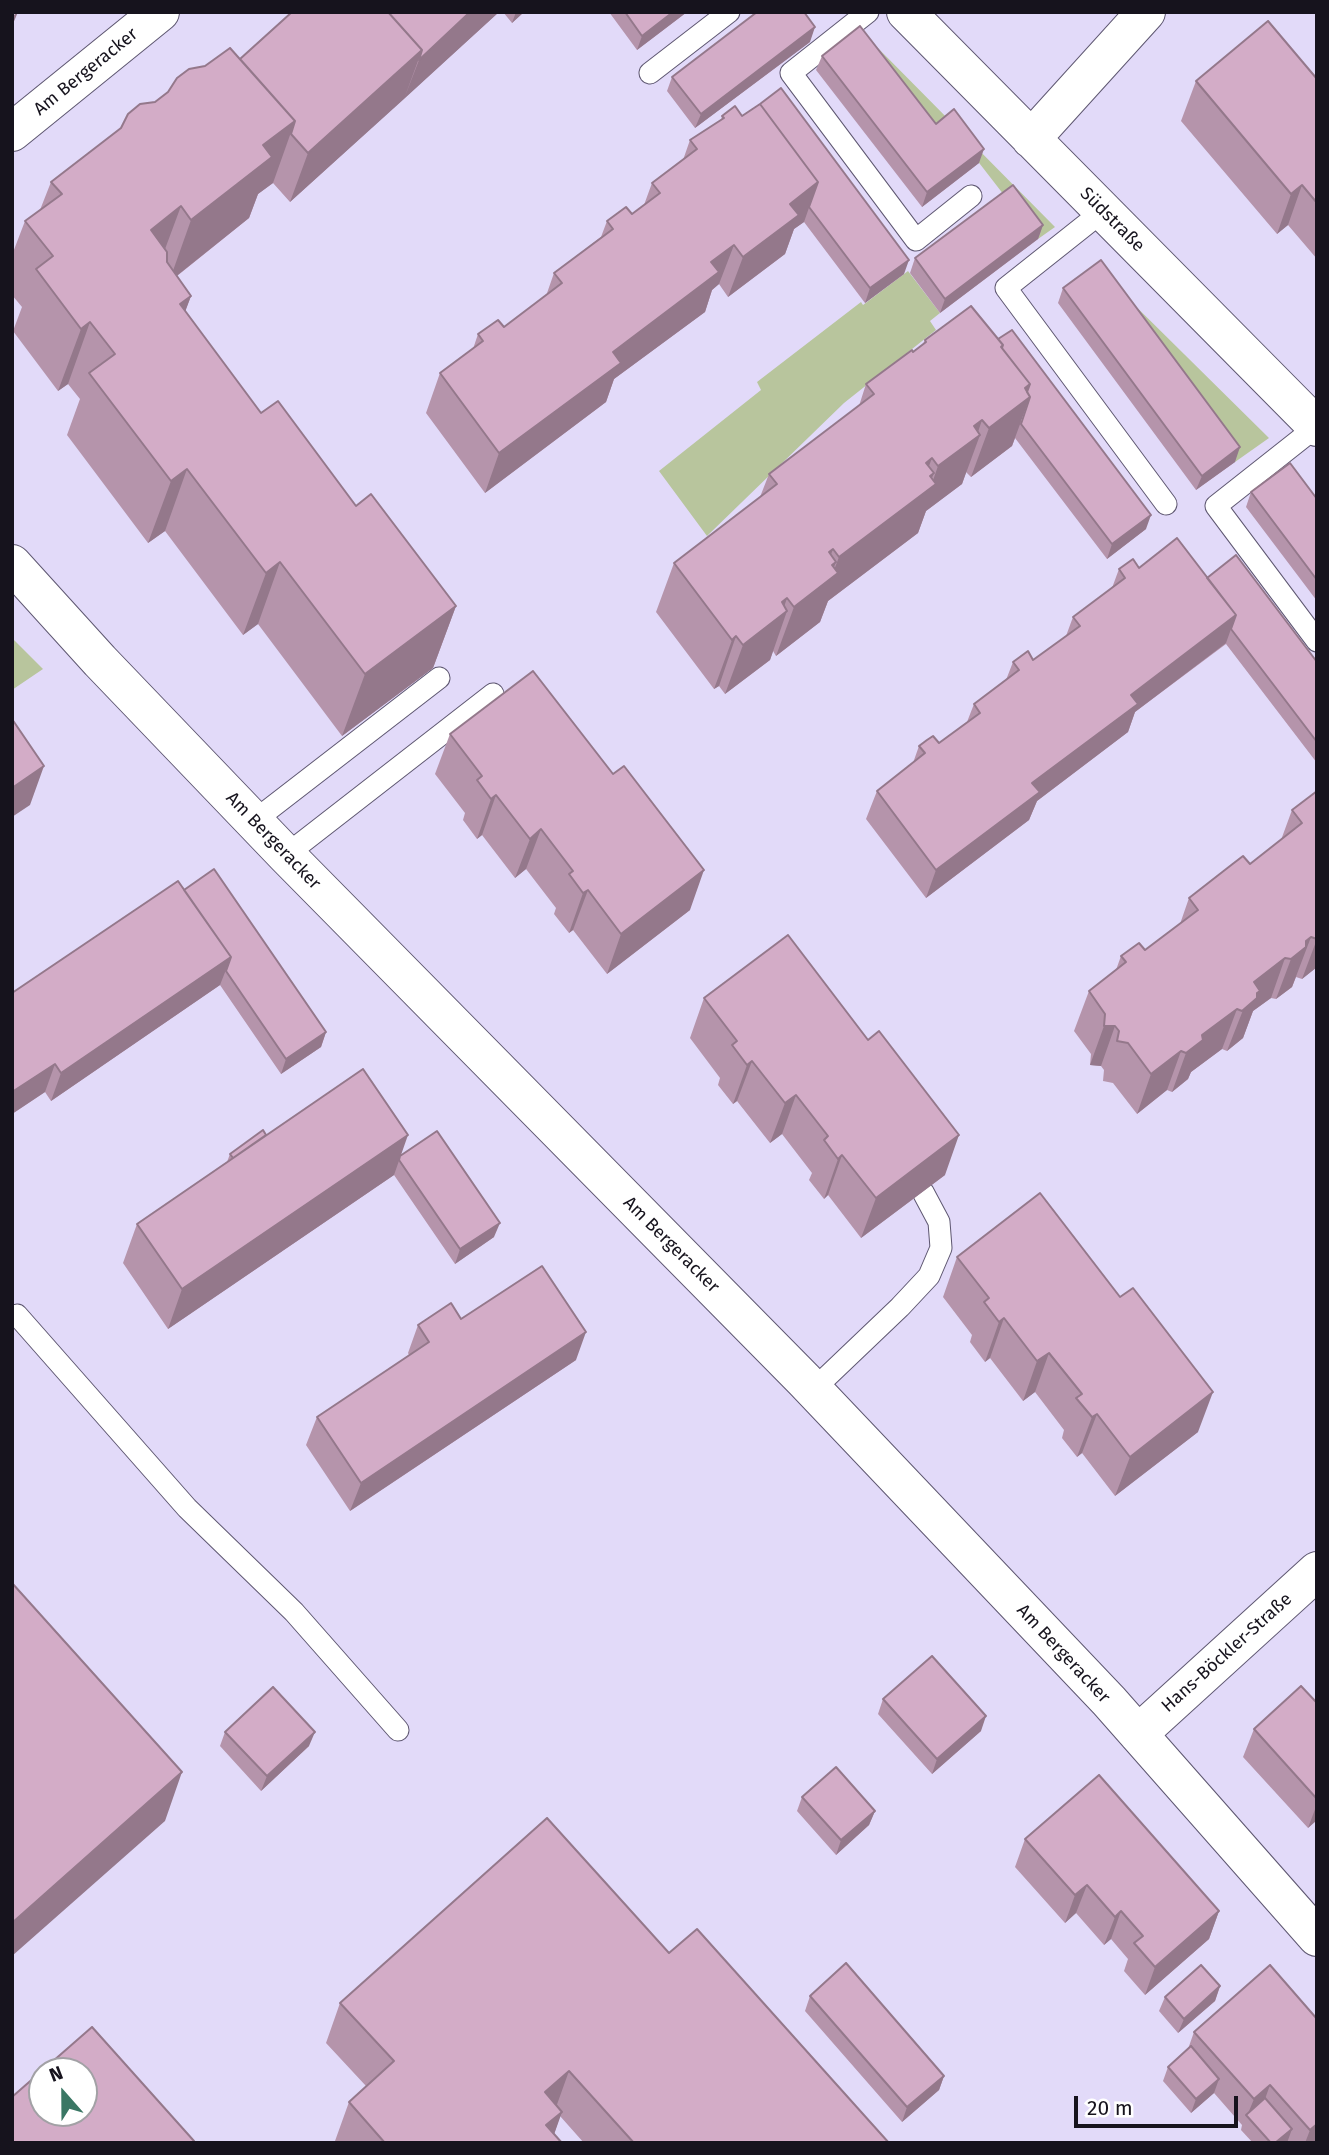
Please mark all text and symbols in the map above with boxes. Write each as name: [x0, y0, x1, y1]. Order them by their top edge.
street label: Am Bergeracker: [30, 24, 142, 120]
street label: Südstraße: [1075, 183, 1149, 257]
street label: Am Bergeracker: [221, 788, 325, 894]
street label: Am Bergeracker: [618, 1192, 724, 1298]
street label: Hans-Böckler-Straße: [1157, 1589, 1297, 1717]
street label: Am Bergeracker: [1012, 1600, 1114, 1708]
north arrow: [28, 2057, 98, 2127]
text: N: [46, 2061, 66, 2087]
scale bar: [1077, 2082, 1242, 2126]
text: 20 m: [1087, 2095, 1133, 2121]

